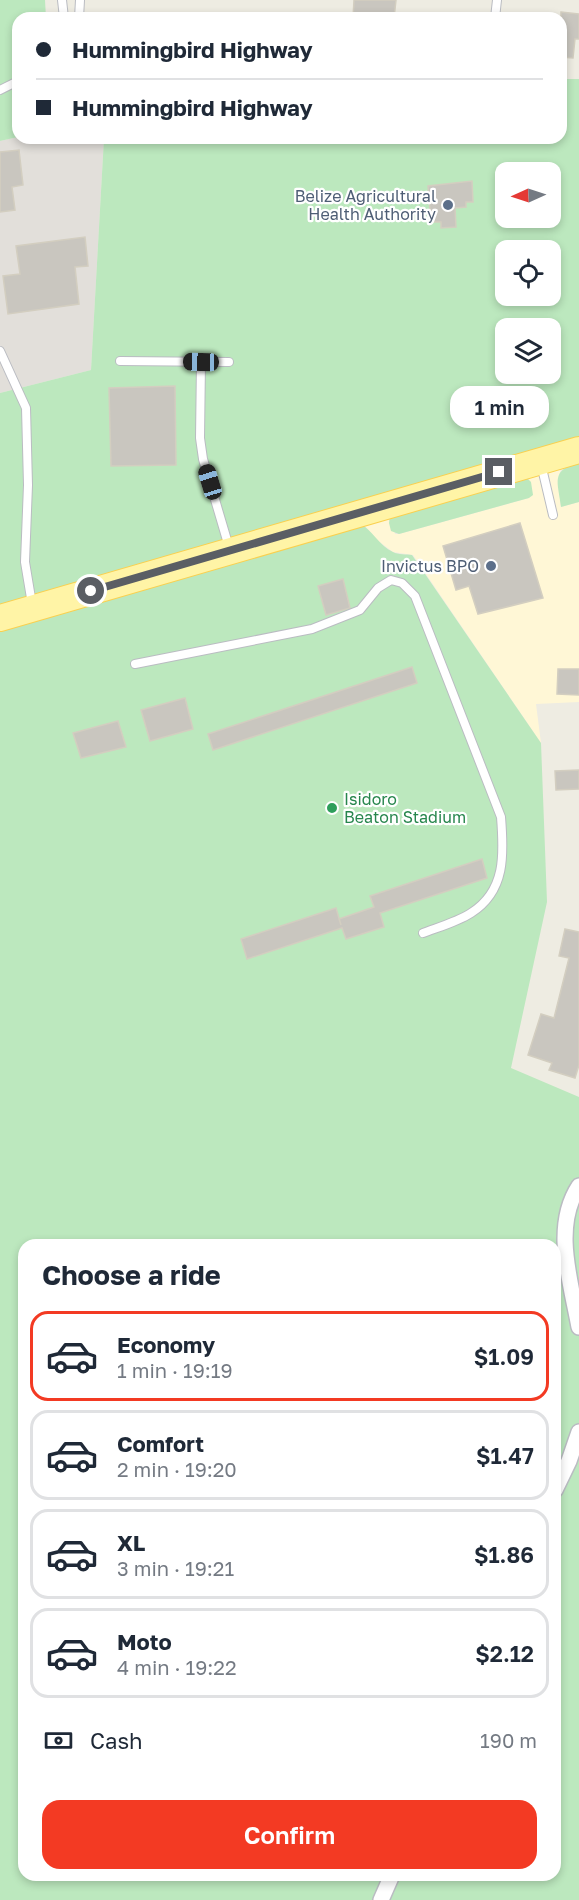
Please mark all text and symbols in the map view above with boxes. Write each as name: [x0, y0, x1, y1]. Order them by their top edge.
text: Hummingbird Highway: [72, 36, 313, 63]
text: Hummingbird Highway: [72, 94, 313, 121]
north arrow: [495, 162, 561, 228]
map controls: [495, 162, 561, 384]
place label: Belize Agricultural Health Authority: [295, 186, 436, 224]
marker: Belize Agricultural Health Authority: [441, 198, 455, 212]
button: locate: [495, 240, 561, 306]
button: layers: [495, 318, 561, 384]
car: [183, 353, 219, 371]
callout: 1 min: [450, 385, 548, 427]
text: 1 min: [474, 395, 525, 419]
route end: [485, 458, 512, 485]
car: [196, 462, 224, 502]
place label: Invictus BPO: [381, 556, 479, 576]
marker: Invictus BPO: [484, 559, 498, 573]
route start: [77, 577, 104, 604]
place label: Isidoro Beaton Stadium: [344, 789, 466, 827]
marker: Isidoro Beaton Stadium: [325, 801, 339, 815]
text: Choose a ride: [42, 1259, 221, 1291]
icon: car: [45, 1329, 99, 1383]
text: Economy: [117, 1331, 215, 1358]
text: $1.09: [474, 1343, 534, 1370]
text: 1 min · 19:19: [117, 1358, 233, 1382]
icon: car: [45, 1428, 99, 1482]
text: Comfort: [117, 1430, 204, 1457]
text: $1.47: [476, 1442, 534, 1469]
text: 2 min · 19:20: [117, 1457, 237, 1481]
icon: car: [45, 1527, 99, 1581]
text: XL: [117, 1529, 145, 1556]
text: $1.86: [474, 1541, 534, 1568]
text: 3 min · 19:21: [117, 1556, 234, 1580]
icon: car: [45, 1626, 99, 1680]
text: Moto: [117, 1628, 172, 1655]
text: $2.12: [475, 1640, 534, 1667]
text: 4 min · 19:22: [117, 1655, 237, 1679]
icon: cash: [42, 1724, 75, 1757]
text: Cash: [90, 1727, 143, 1754]
text: 190 m: [480, 1728, 537, 1752]
button: Confirm: [42, 1800, 537, 1869]

